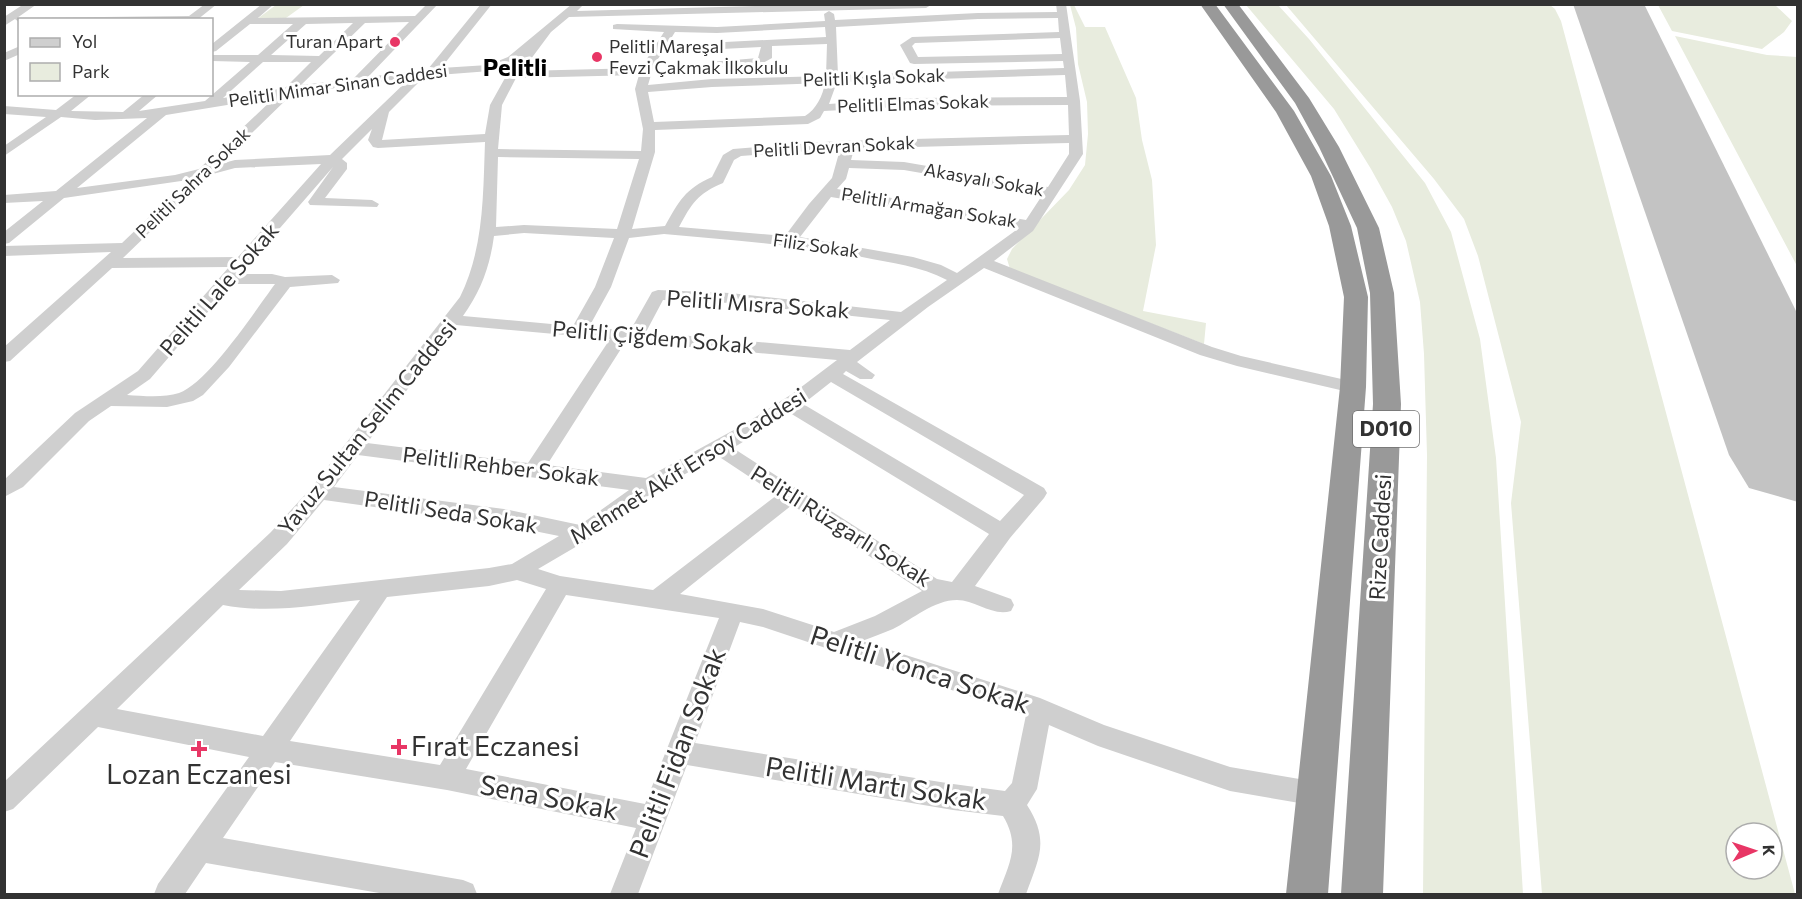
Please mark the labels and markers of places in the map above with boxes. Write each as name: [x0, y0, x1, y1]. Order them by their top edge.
place label: Turan Apart: [286, 30, 383, 52]
marker: Turan Apart: [388, 35, 402, 49]
place label: Pelitli Mareşal Fevzi Çakmak İlkokulu: [609, 35, 788, 78]
marker: Pelitli Mareşal Fevzi Çakmak İlkokulu: [590, 50, 604, 64]
place label: Fırat Eczanesi: [411, 729, 580, 762]
marker: Fırat Eczanesi: [392, 740, 406, 754]
marker: Lozan Eczanesi: [192, 742, 206, 756]
place label: Lozan Eczanesi: [106, 757, 292, 790]

